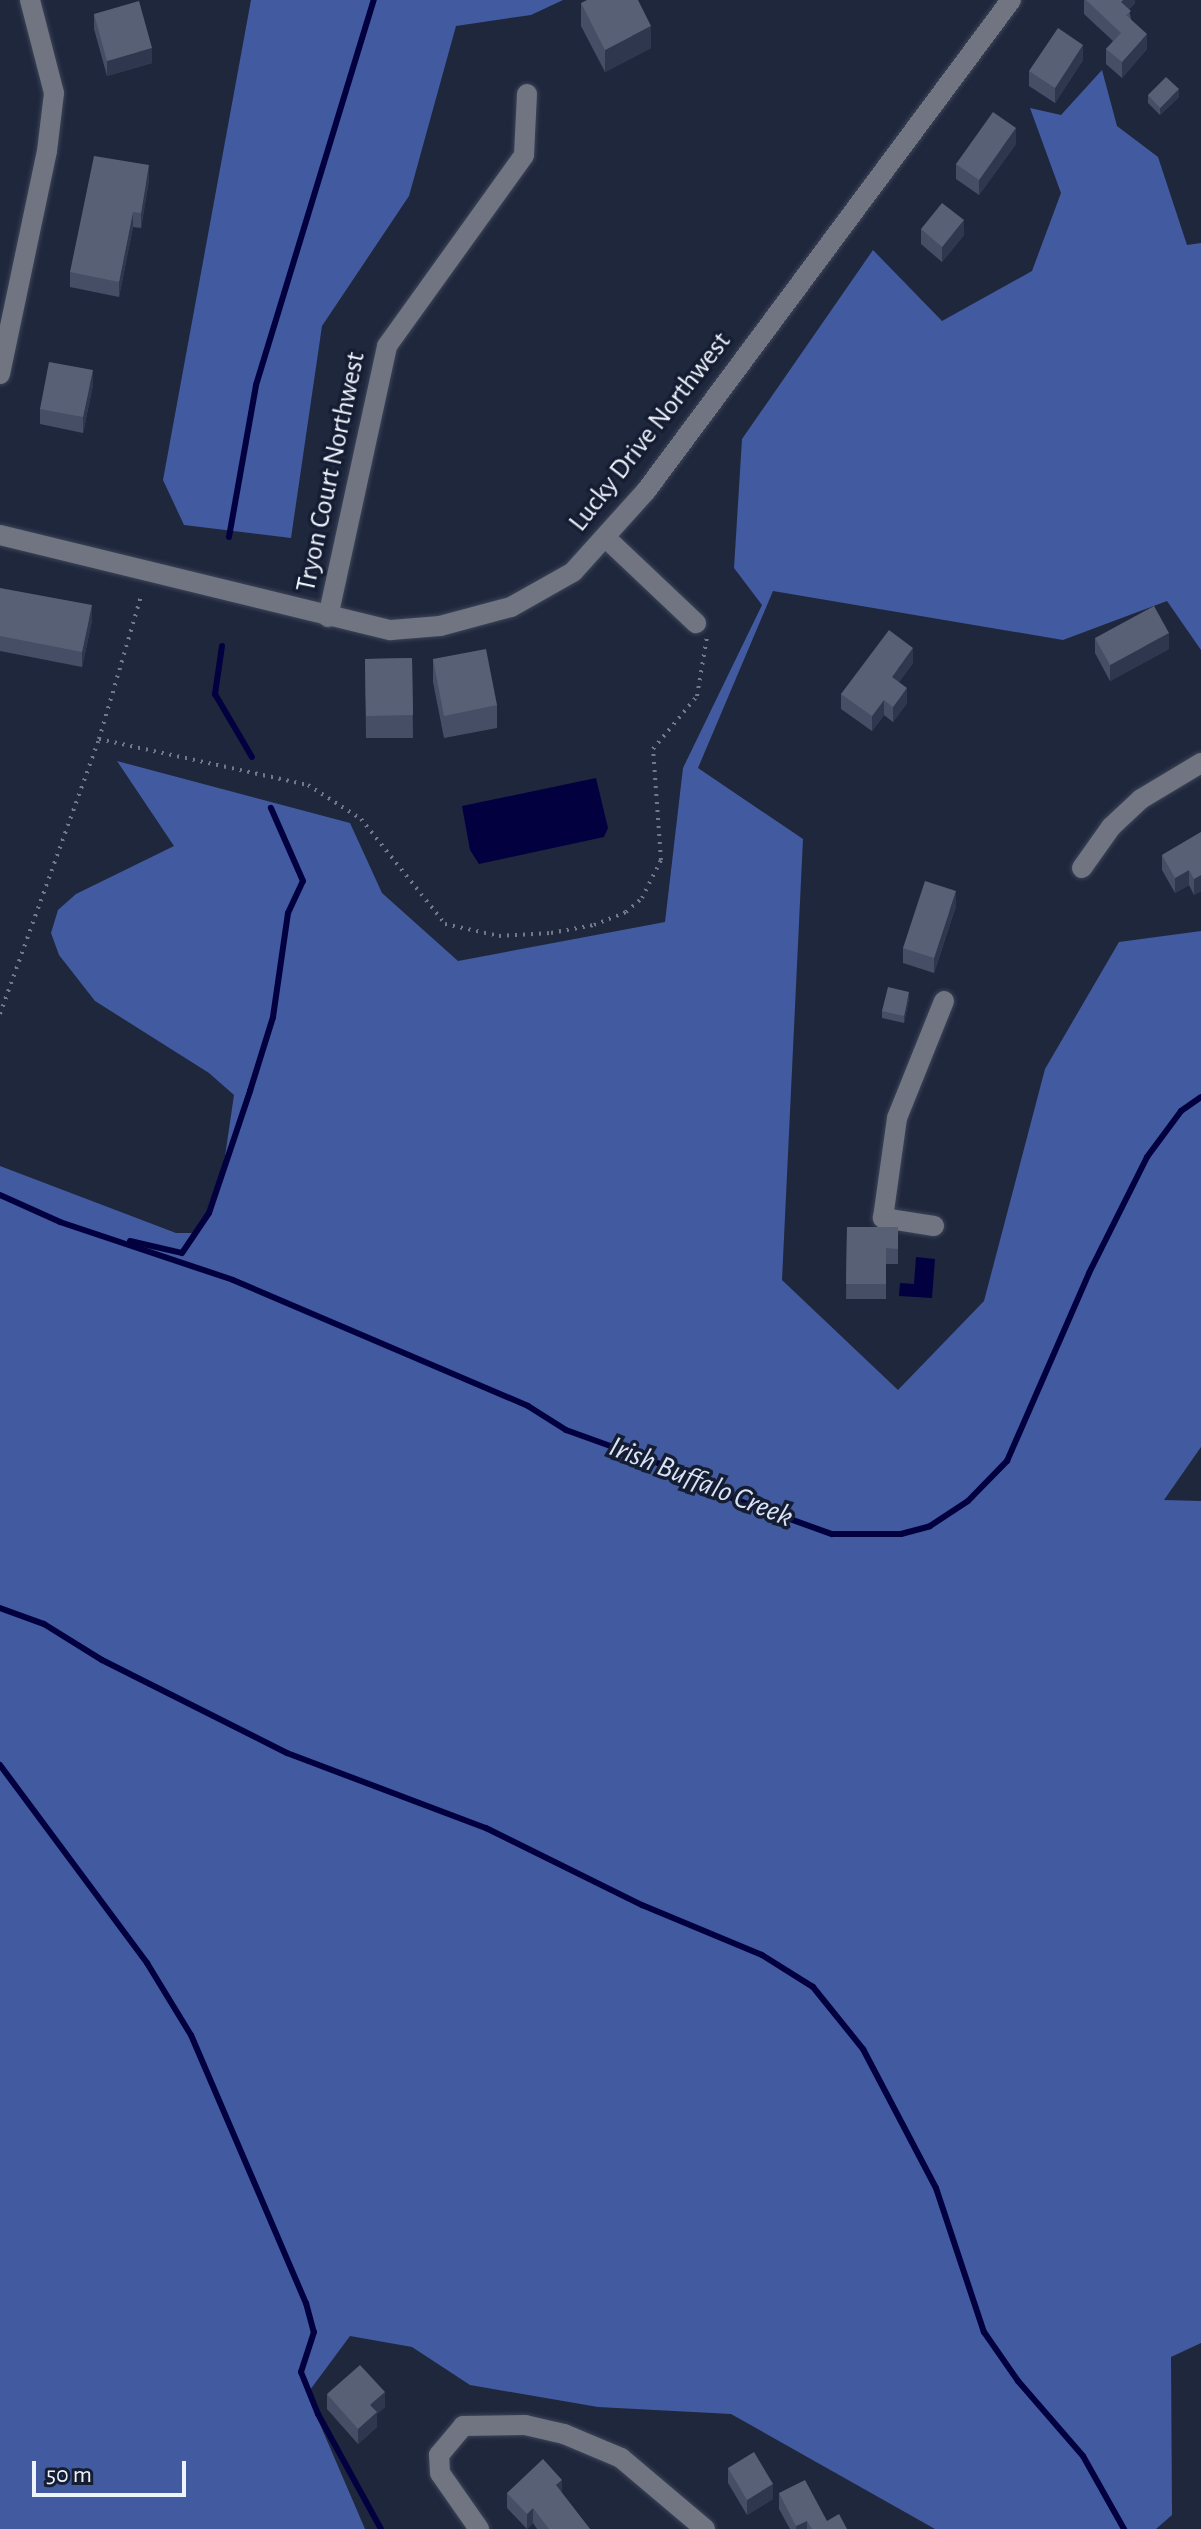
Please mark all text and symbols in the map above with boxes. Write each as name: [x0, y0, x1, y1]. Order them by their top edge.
street label: Lucky Drive Northwest: [562, 326, 738, 538]
street label: Tryon Court Northwest: [289, 349, 373, 595]
water label: Irish Buffalo Creek: [604, 1429, 798, 1535]
scale bar: [36, 2445, 190, 2495]
text: 50 m: [46, 2463, 92, 2487]

